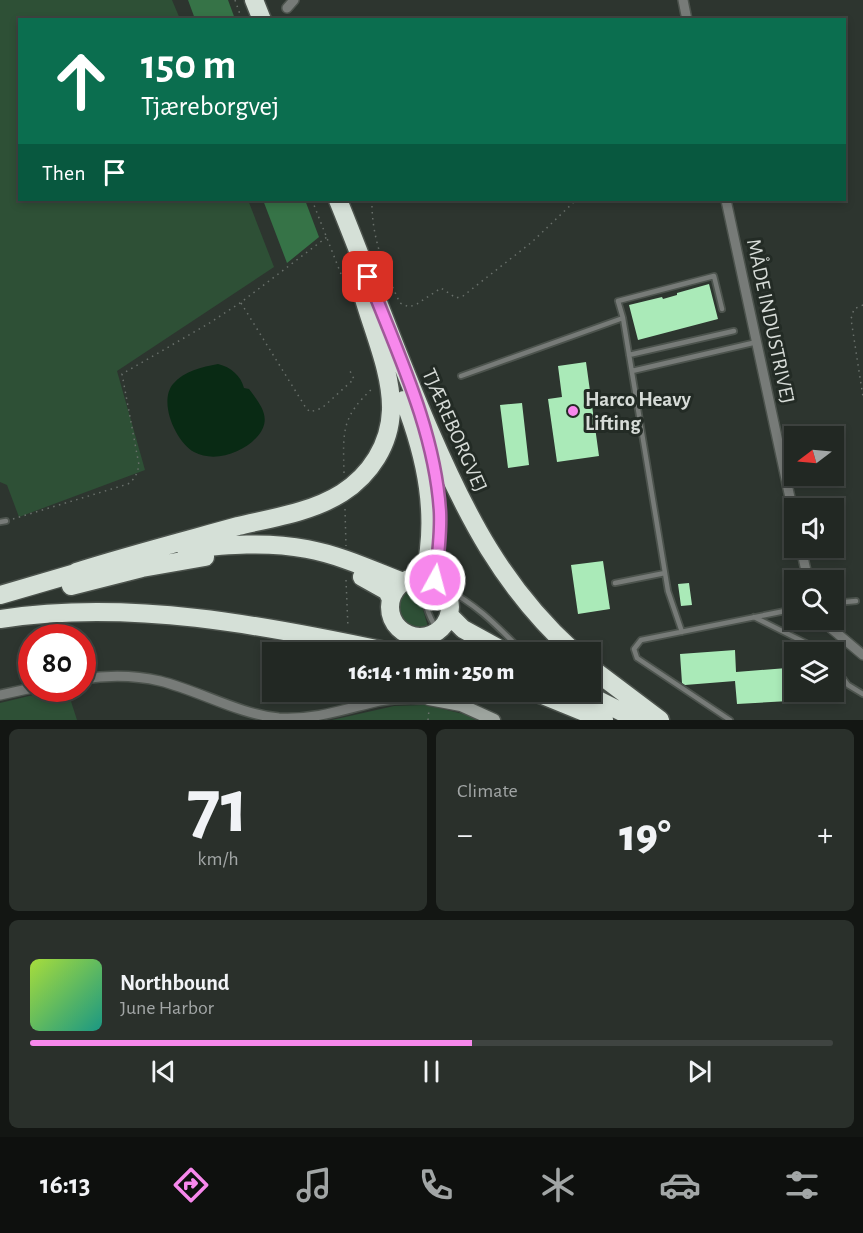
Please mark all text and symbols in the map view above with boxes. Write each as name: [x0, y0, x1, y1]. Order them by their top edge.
icon: ahead: [42, 42, 120, 120]
text: 150 m: [141, 44, 236, 86]
text: Tjæreborgvej: [141, 93, 279, 120]
icon: arrive: [98, 156, 131, 189]
text: Then: [42, 162, 86, 184]
street label: MÅDE INDUSTRIVEJ: [743, 236, 800, 405]
pin: [342, 251, 393, 302]
icon: arrive: [351, 260, 384, 293]
street label: TJÆREBORGVEJ: [418, 365, 491, 495]
place label: Harco Heavy Lifting: [585, 389, 692, 434]
marker: Harco Heavy Lifting: [566, 404, 580, 418]
north arrow: [784, 426, 844, 486]
map controls: [784, 426, 844, 702]
button: sound: [784, 498, 844, 558]
position arrow: [403, 548, 467, 612]
button: search: [784, 570, 844, 630]
speed limit sign: 80: [18, 624, 96, 702]
button: layers: [784, 642, 844, 702]
text: 16:14 · 1 min · 250 m: [349, 661, 514, 683]
text: 71: [187, 769, 249, 847]
text: Climate: [457, 781, 518, 801]
text: 19°: [619, 814, 671, 859]
text: −: [457, 819, 473, 852]
text: +: [817, 819, 833, 852]
text: km/h: [197, 849, 239, 869]
text: Northbound: [120, 972, 229, 994]
text: June Harbor: [120, 998, 214, 1018]
icon: previous: [147, 1055, 180, 1088]
icon: pause: [415, 1055, 448, 1088]
icon: next: [683, 1055, 716, 1088]
icon: directions: [170, 1164, 212, 1206]
icon: music: [293, 1164, 335, 1206]
icon: phone: [415, 1164, 457, 1206]
icon: climate: [537, 1164, 579, 1206]
icon: car: [659, 1164, 701, 1206]
icon: filters: [781, 1164, 823, 1206]
text: 16:13: [40, 1171, 90, 1198]

